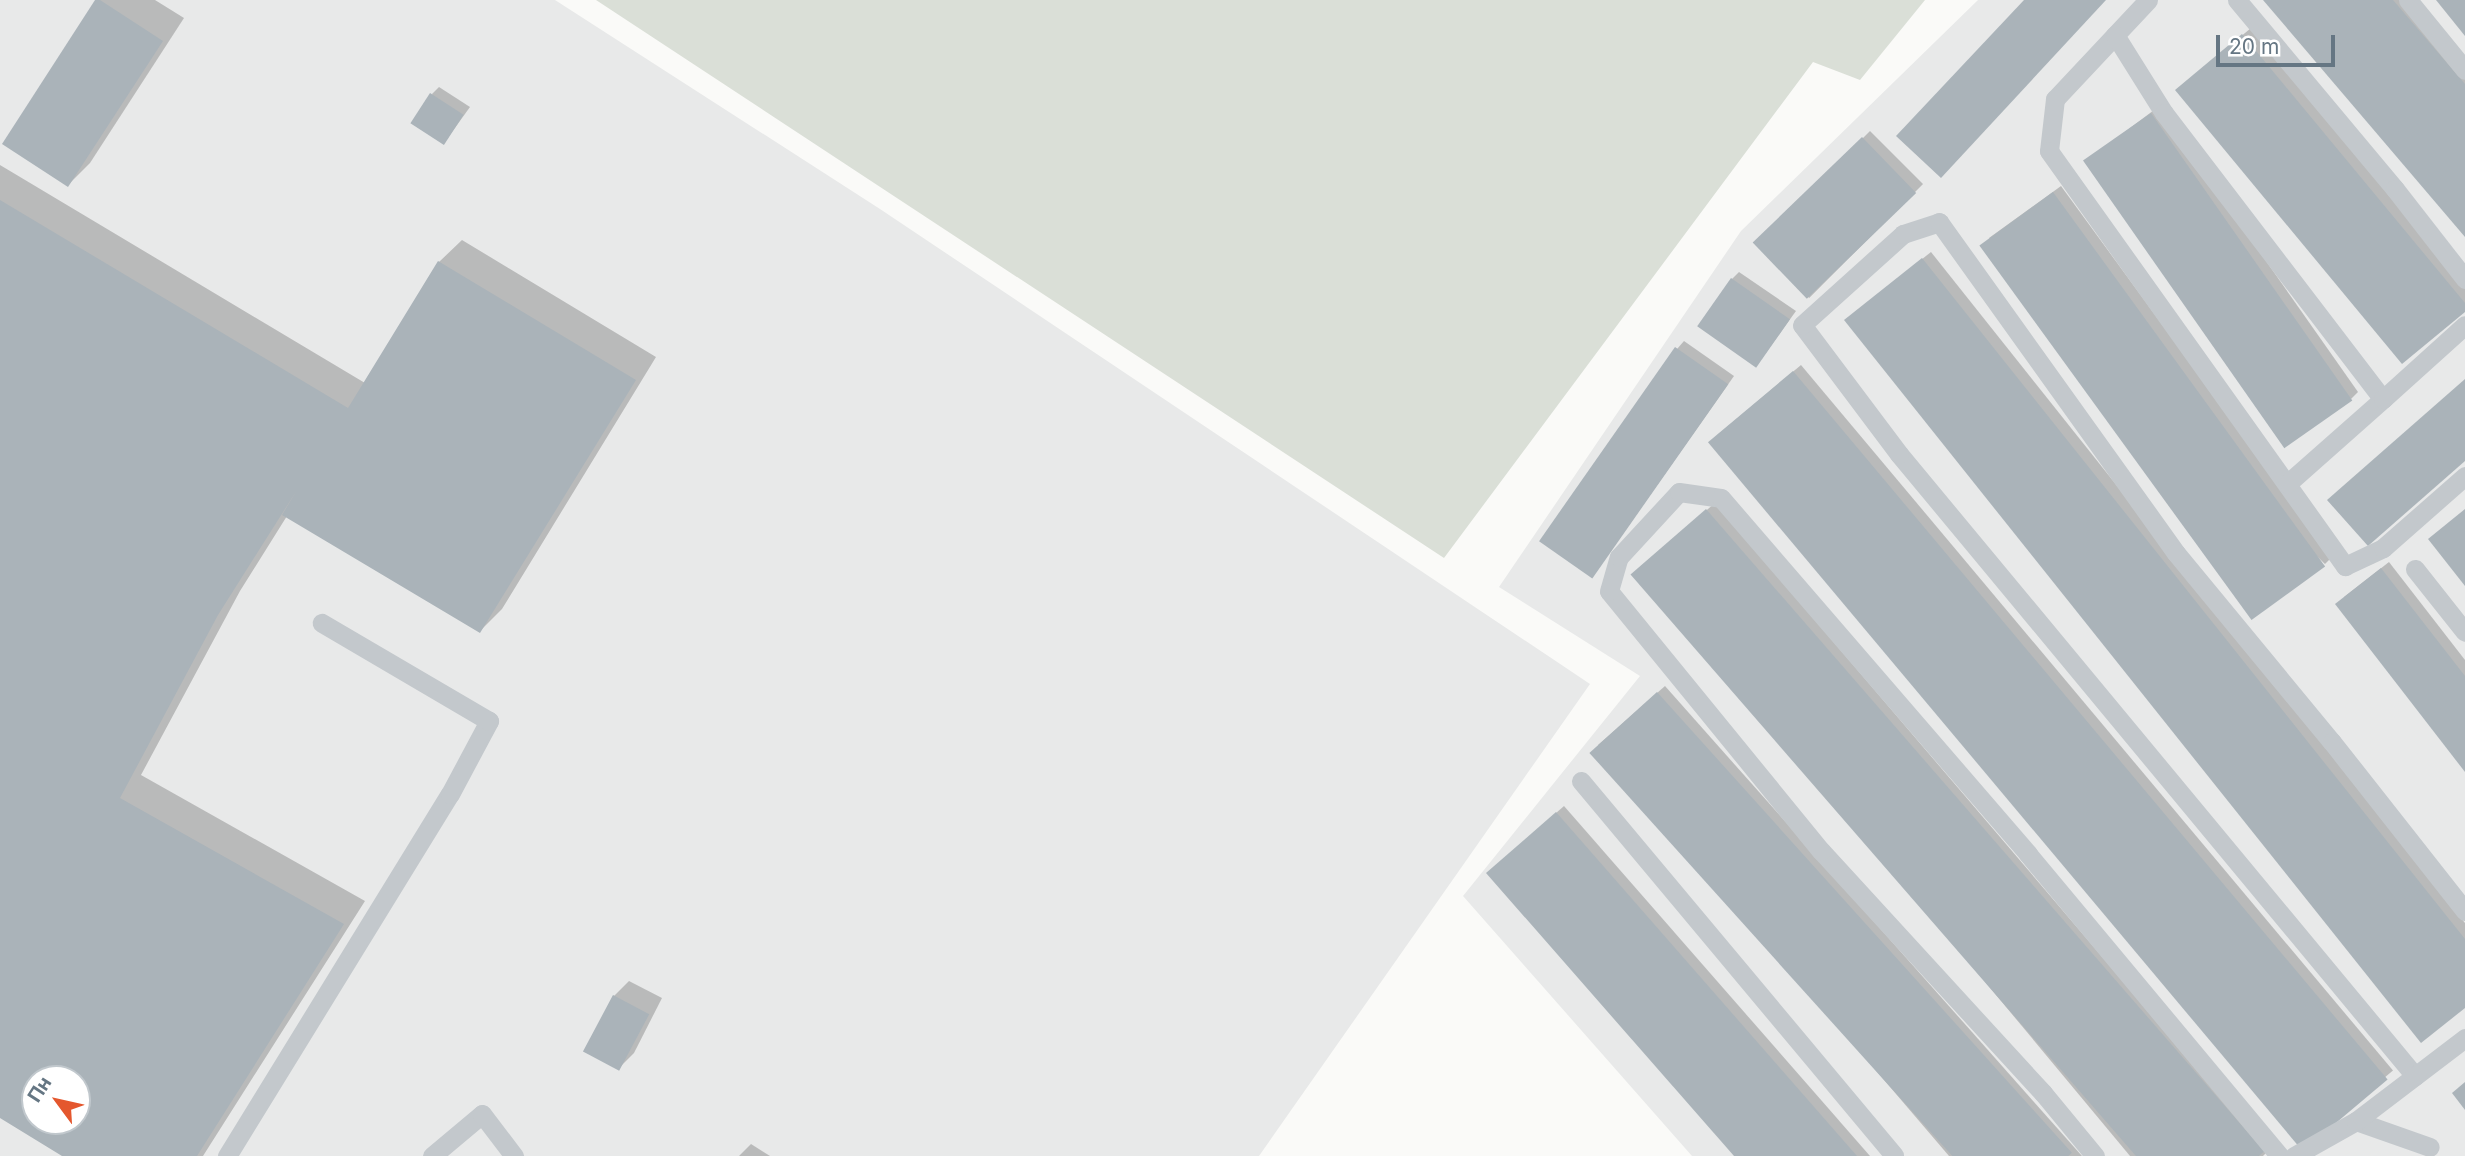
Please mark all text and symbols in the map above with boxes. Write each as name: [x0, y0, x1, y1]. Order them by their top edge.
scale bar: [2220, 21, 2339, 65]
text: 20 m: [2229, 34, 2279, 59]
north arrow: [21, 1065, 91, 1135]
text: Пн: [23, 1072, 56, 1107]

